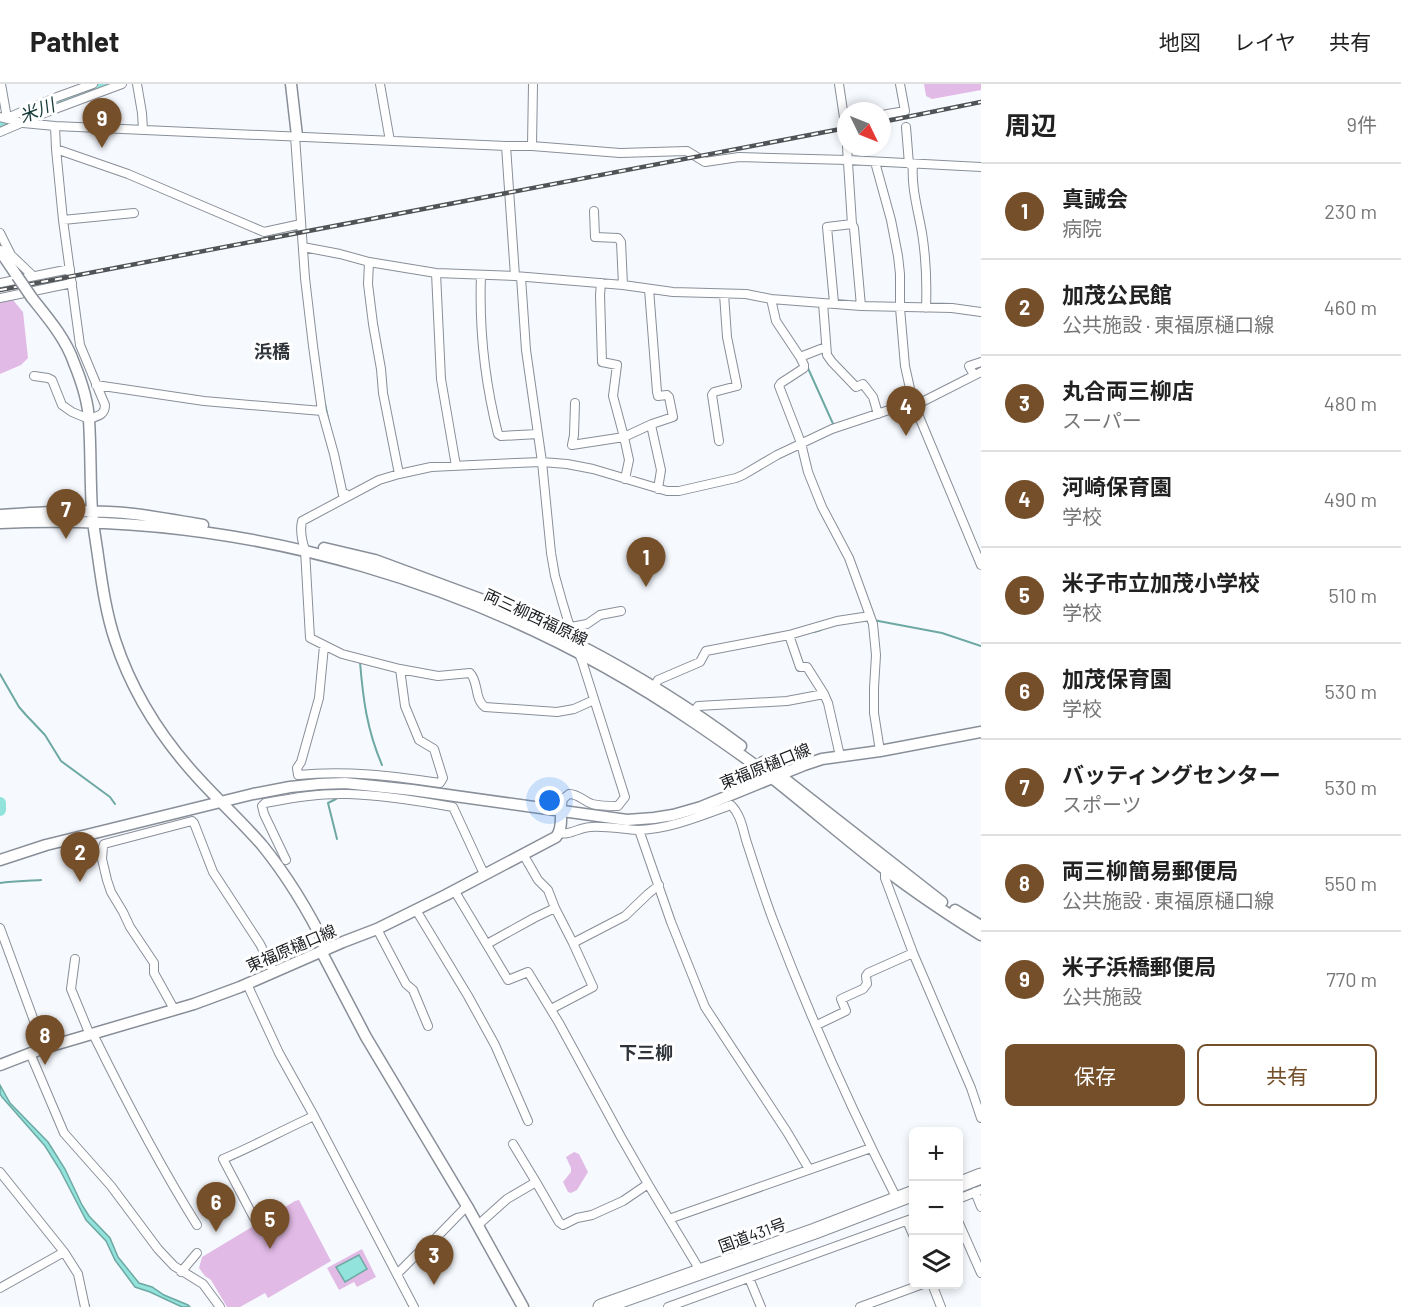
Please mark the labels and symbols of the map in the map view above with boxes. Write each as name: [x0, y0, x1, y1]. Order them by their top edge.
water label: 米川: [16, 93, 59, 127]
pin: 9: [82, 98, 122, 148]
north arrow: [837, 102, 891, 156]
district label: 浜橋: [254, 340, 290, 362]
pin: 4: [886, 386, 926, 436]
pin: 7: [46, 490, 86, 539]
pin: 1: [626, 538, 666, 587]
street label: 両三柳西福原線: [481, 584, 591, 649]
street label: 東福原樋口線: [717, 739, 813, 792]
your location: [535, 786, 564, 815]
pin: 2: [60, 832, 100, 882]
street label: 東福原樋口線: [243, 920, 339, 975]
pin: 8: [26, 1016, 64, 1065]
district label: 下三柳: [619, 1041, 673, 1063]
pin: 6: [196, 1182, 236, 1232]
pin: 5: [250, 1200, 290, 1249]
street label: 国道431号: [715, 1214, 788, 1256]
pin: 3: [414, 1236, 454, 1285]

